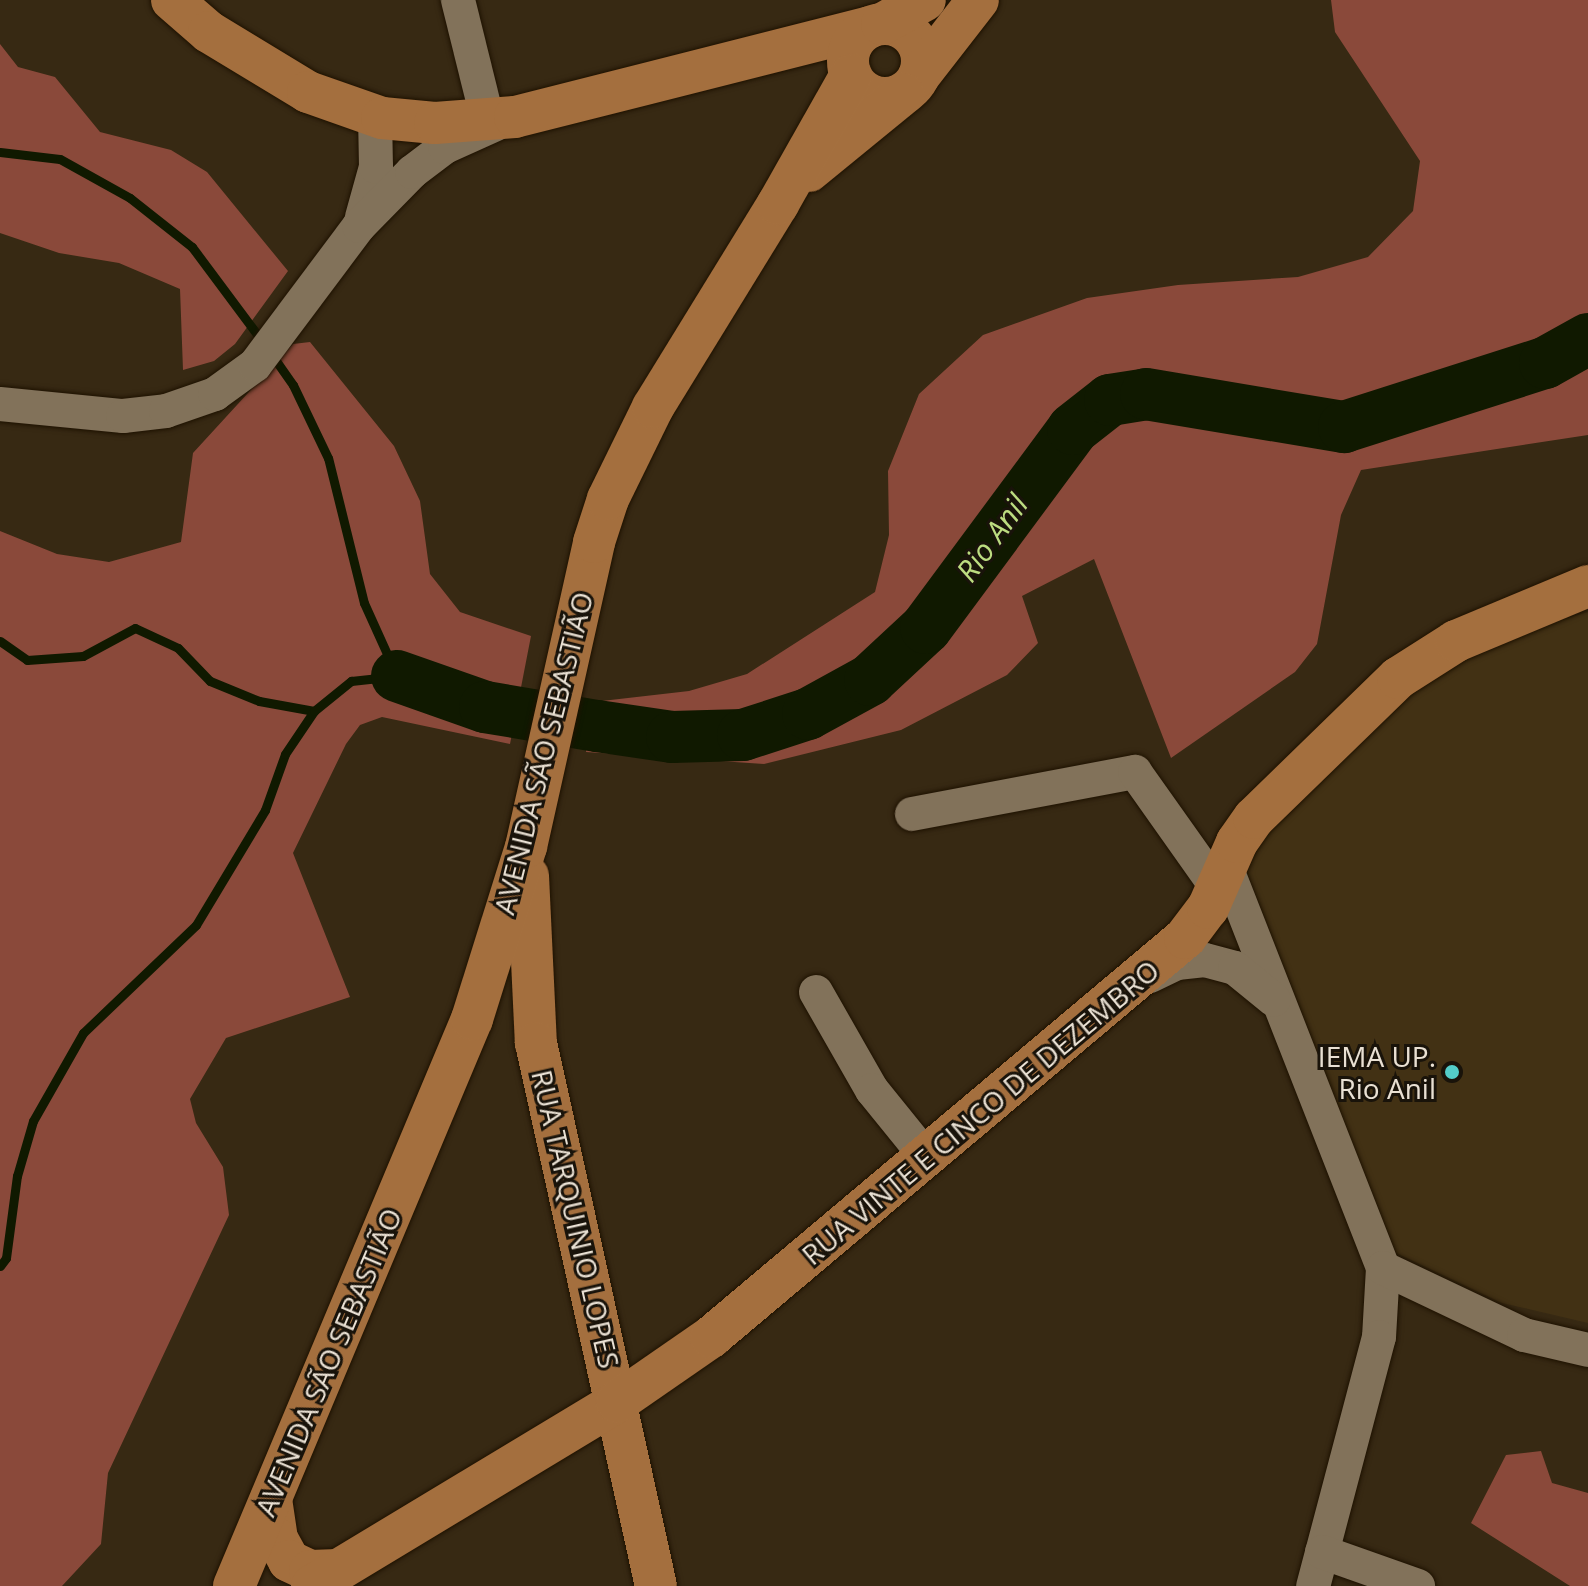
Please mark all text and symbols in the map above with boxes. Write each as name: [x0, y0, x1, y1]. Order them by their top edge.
water label: Rio Anil: [948, 488, 1036, 588]
street label: AVENIDA SÃO SEBASTIÃO: [487, 588, 599, 918]
street label: RUA VINTE E CINCO DE DEZEMBRO: [795, 953, 1165, 1271]
place label: IEMA UP. Rio Anil: [1318, 1039, 1436, 1105]
marker: IEMA UP. Rio Anil: [1443, 1063, 1461, 1081]
street label: RUA TARQUINIO LOPES: [525, 1067, 627, 1371]
street label: AVENIDA SÃO SEBASTIÃO: [248, 1203, 408, 1521]

